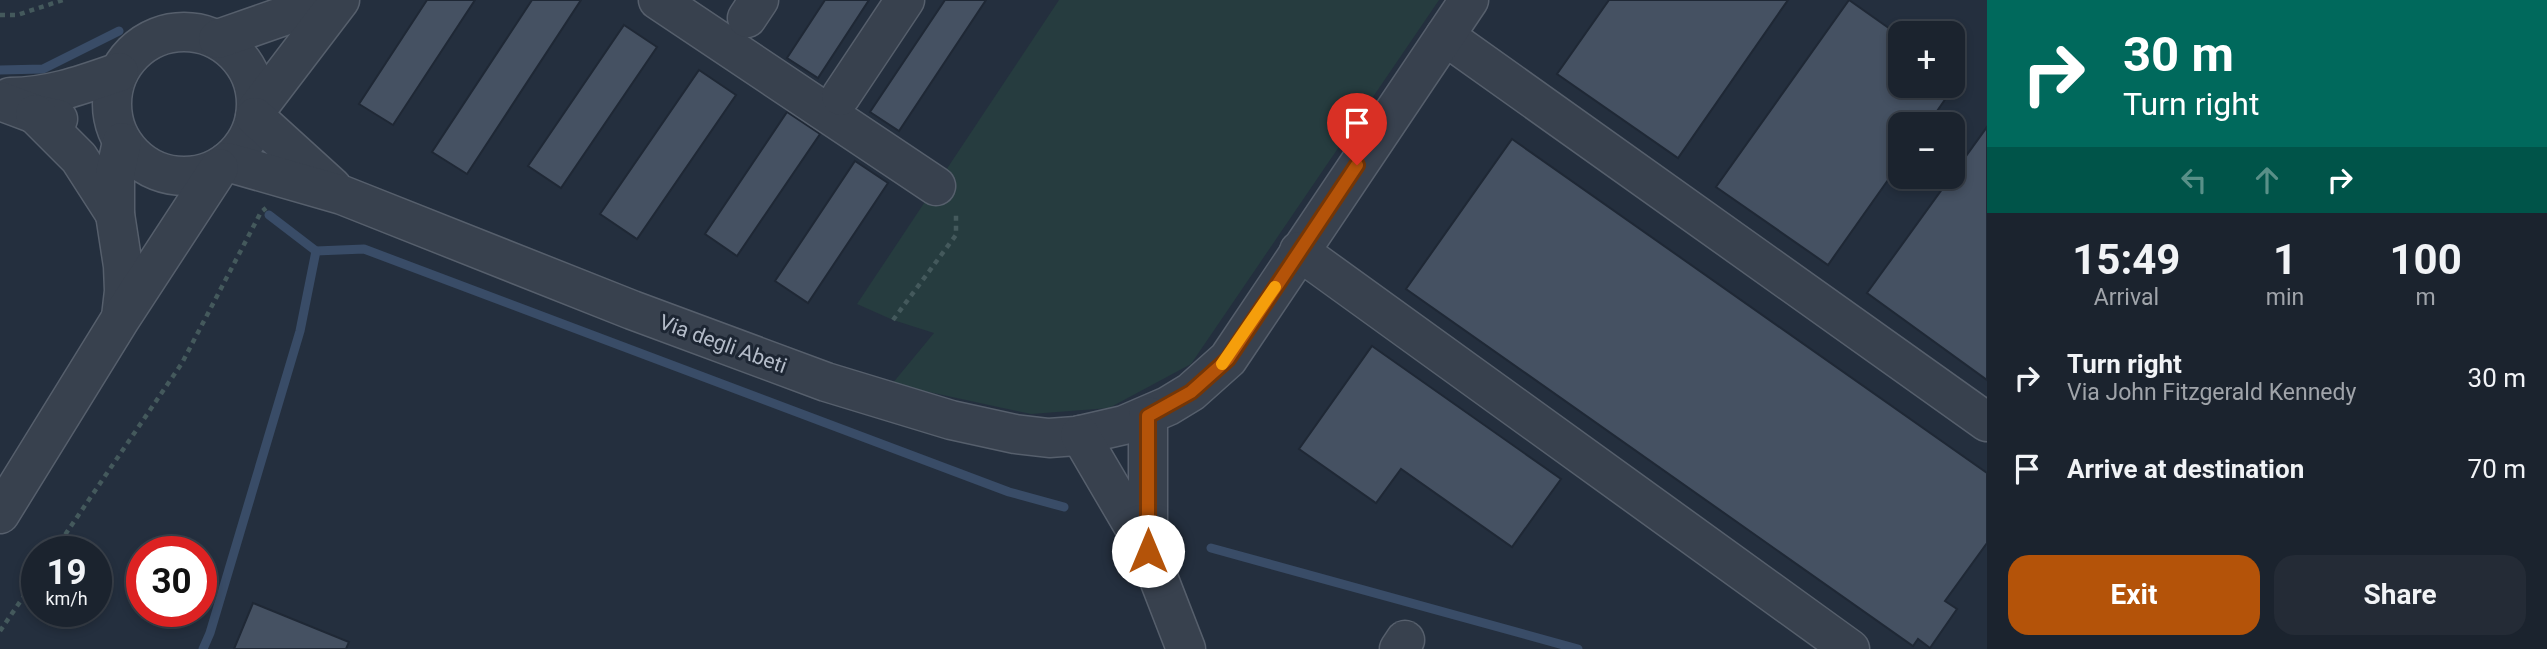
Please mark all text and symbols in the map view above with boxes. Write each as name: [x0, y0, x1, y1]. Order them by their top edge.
map controls: [1888, 21, 1965, 189]
button: +: [1888, 21, 1965, 98]
text: 30 m: [2123, 26, 2234, 83]
icon: right: [2008, 28, 2099, 119]
text: Turn right: [2123, 85, 2259, 123]
pin: [1327, 93, 1387, 165]
icon: arrive: [1338, 104, 1376, 142]
button: −: [1888, 112, 1965, 189]
icon: left: [2175, 161, 2213, 199]
icon: ahead: [2248, 161, 2286, 199]
icon: right: [2321, 161, 2359, 199]
text: 15:49: [2072, 235, 2180, 284]
text: 1: [2273, 235, 2297, 284]
text: 100: [2389, 235, 2462, 284]
text: Arrival: [2094, 284, 2159, 311]
text: min: [2266, 284, 2304, 311]
text: m: [2416, 284, 2436, 311]
street label: Via degli Abeti: [656, 310, 790, 378]
text: Turn right: [2067, 349, 2182, 379]
icon: right: [2008, 359, 2046, 397]
text: 30 m: [2468, 363, 2526, 393]
text: Via John Fitzgerald Kennedy: [2067, 379, 2356, 406]
icon: arrive: [2008, 450, 2046, 488]
text: Arrive at destination: [2067, 454, 2304, 484]
text: 70 m: [2468, 454, 2526, 484]
position arrow: [1111, 514, 1185, 588]
speed limit sign: 30: [126, 536, 217, 627]
text: 19: [46, 552, 87, 593]
button: Exit: [2008, 555, 2260, 635]
button: Share: [2274, 555, 2526, 635]
text: km/h: [45, 588, 88, 609]

